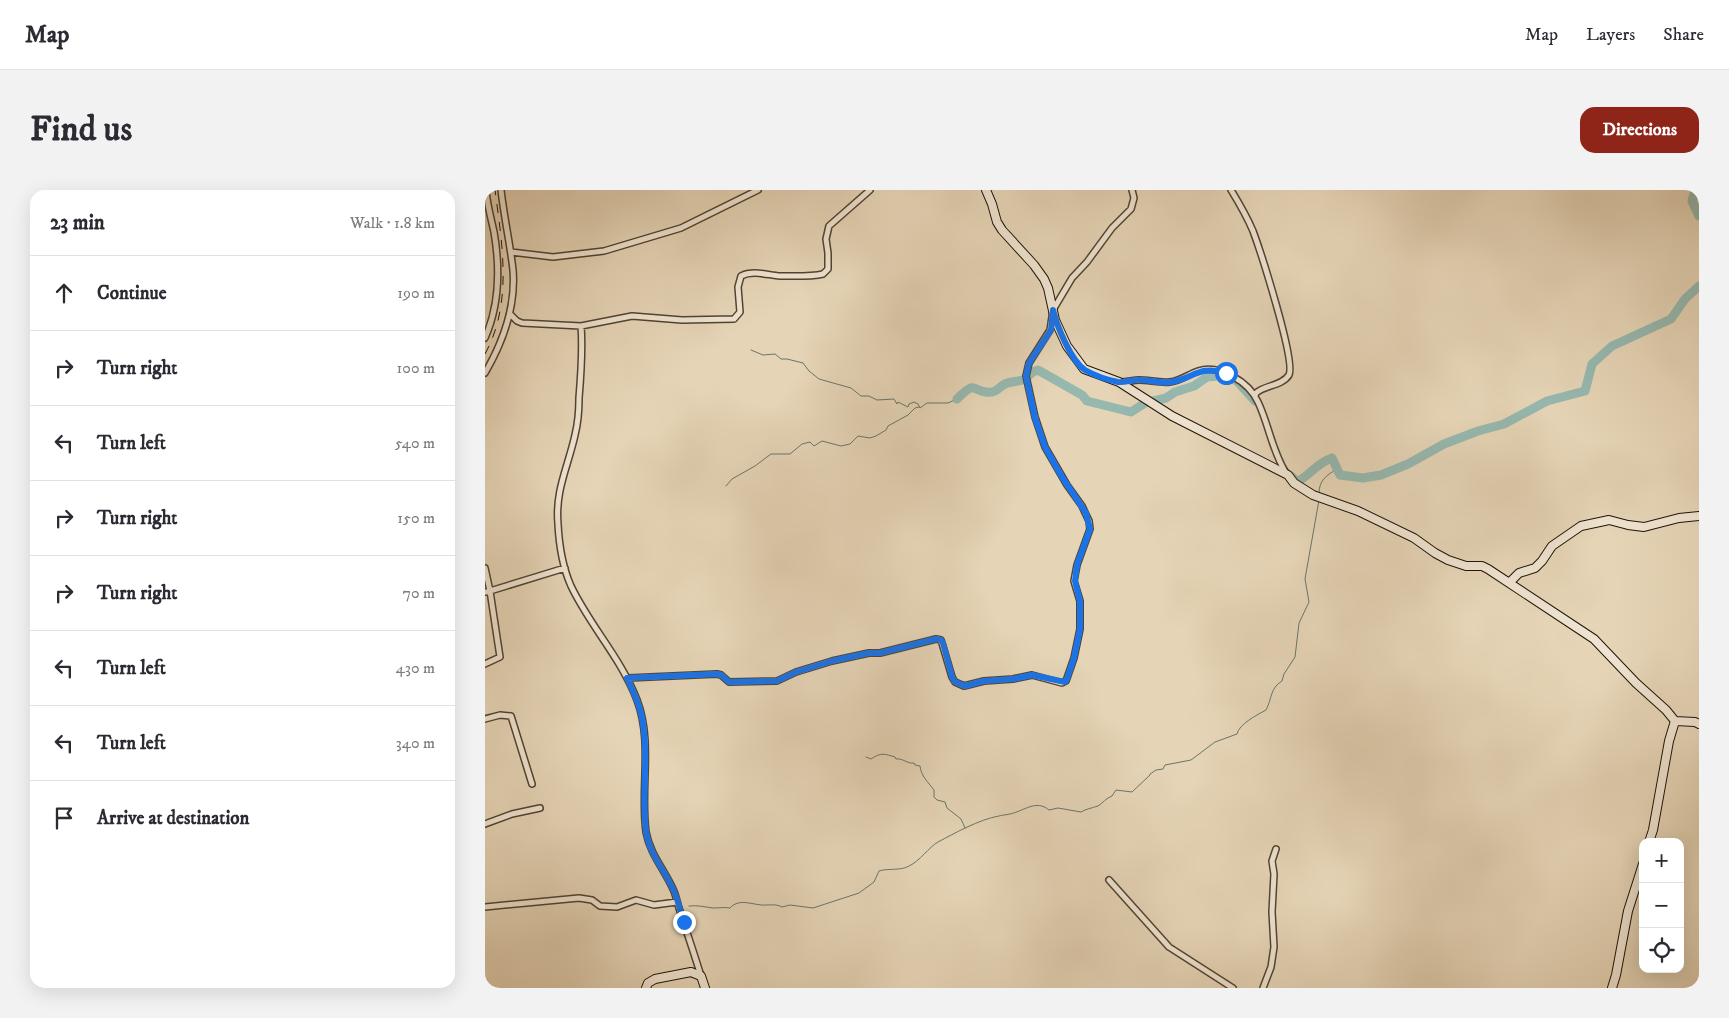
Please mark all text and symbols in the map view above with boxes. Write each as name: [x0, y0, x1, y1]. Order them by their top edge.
text: Map: [25, 20, 69, 50]
text: Map: [1525, 24, 1558, 46]
text: Layers: [1586, 24, 1635, 46]
text: Share: [1663, 24, 1704, 46]
button: Directions: [1580, 107, 1699, 153]
text: Find us: [30, 108, 132, 152]
text: 23 min: [50, 210, 105, 236]
text: Walk · 1.8 km: [350, 213, 435, 233]
icon: ahead: [50, 279, 78, 307]
text: Continue: [97, 282, 167, 305]
text: 190 m: [397, 283, 435, 303]
icon: right: [50, 354, 78, 382]
text: Turn right: [97, 357, 177, 380]
text: 100 m: [397, 358, 435, 378]
route start: [1215, 362, 1238, 385]
icon: left: [50, 429, 78, 457]
text: Turn left: [97, 432, 166, 455]
text: 540 m: [395, 433, 435, 453]
icon: right: [50, 504, 78, 532]
text: Turn right: [97, 507, 177, 530]
text: 150 m: [397, 508, 435, 528]
icon: right: [50, 579, 78, 607]
text: Turn right: [97, 582, 177, 605]
text: 70 m: [403, 583, 435, 603]
icon: left: [50, 654, 78, 682]
text: Turn left: [97, 657, 166, 680]
text: 430 m: [396, 658, 435, 678]
icon: left: [50, 729, 78, 757]
text: Turn left: [97, 732, 166, 755]
text: 340 m: [396, 733, 435, 753]
icon: arrive: [50, 804, 78, 832]
text: Arrive at destination: [97, 807, 249, 830]
map controls: [1639, 838, 1684, 973]
button: +: [1639, 838, 1684, 883]
button: −: [1639, 883, 1684, 928]
route end: [673, 911, 696, 934]
button: locate: [1639, 928, 1684, 973]

